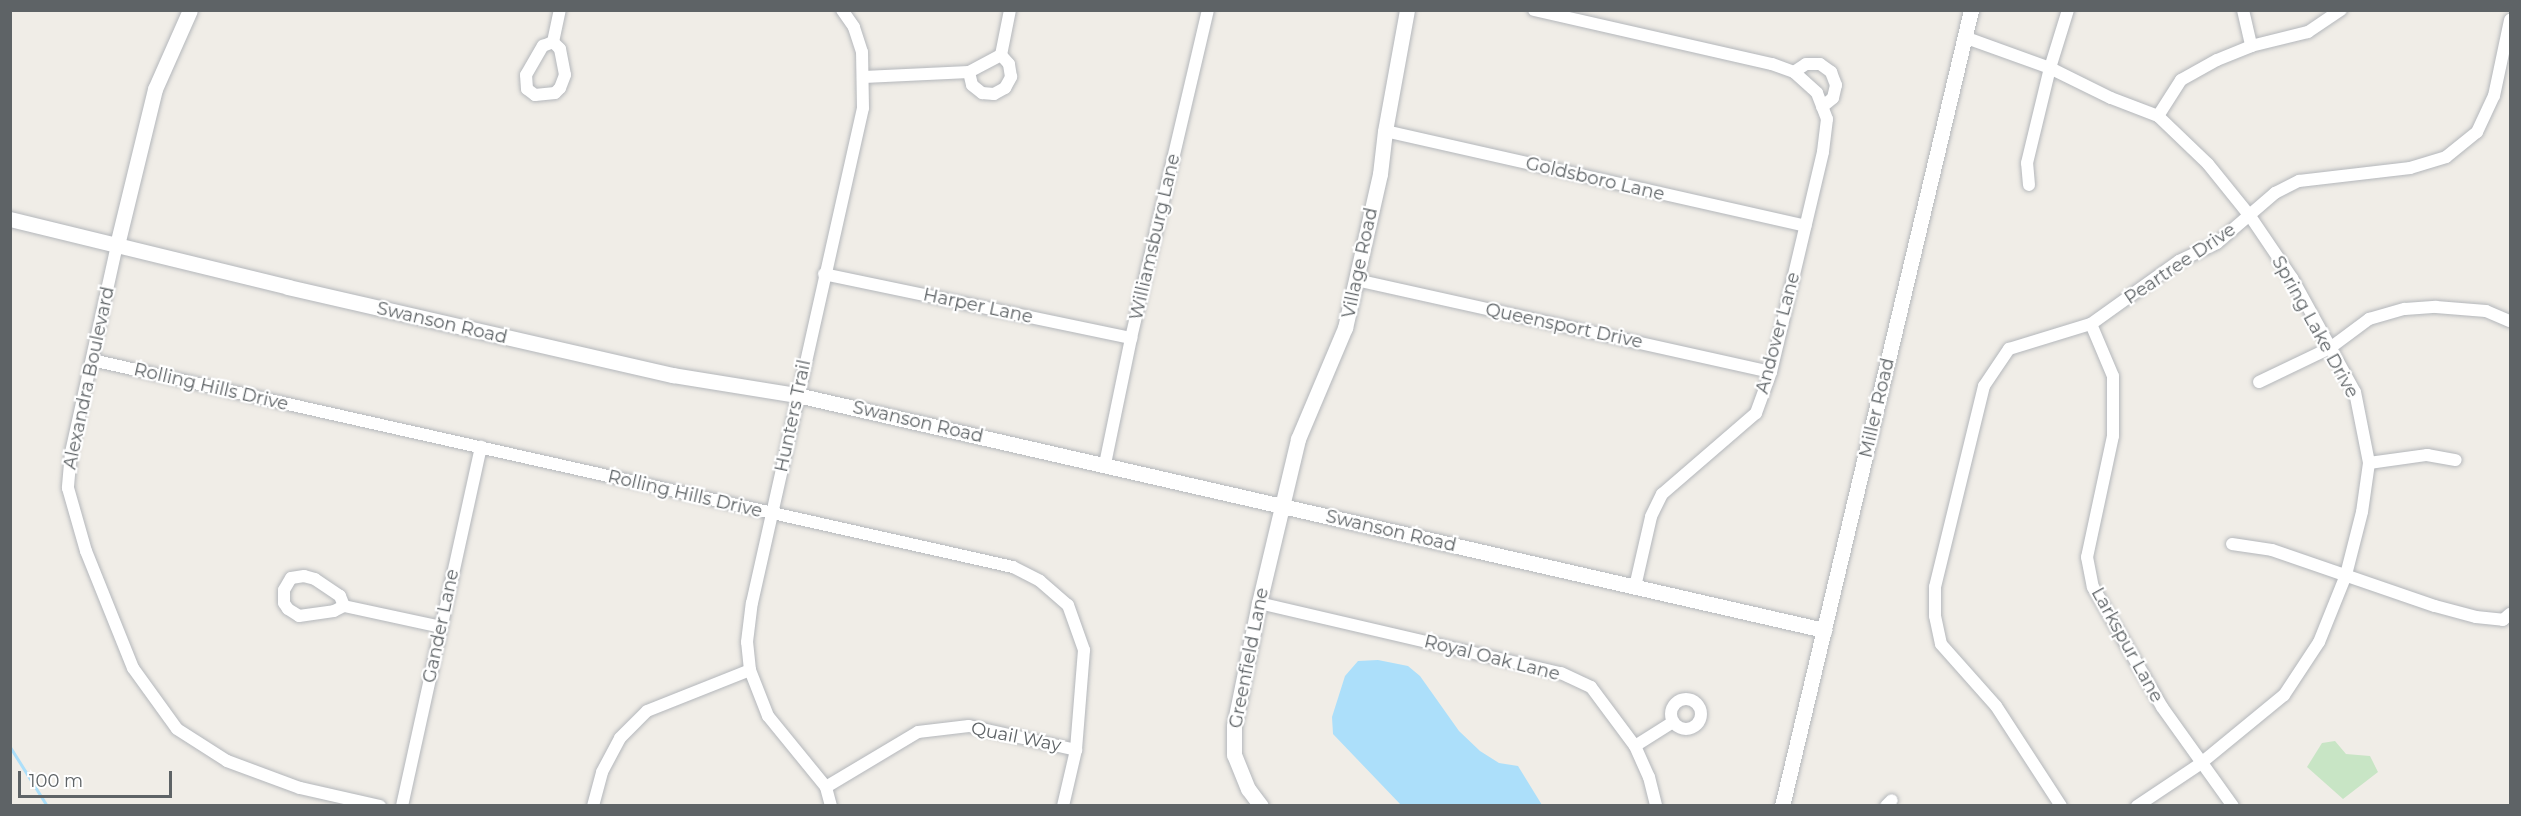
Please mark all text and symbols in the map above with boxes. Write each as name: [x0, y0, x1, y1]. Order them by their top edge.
street label: Williamsburg Lane: [1125, 152, 1185, 322]
street label: Goldsboro Lane: [1524, 153, 1666, 205]
street label: Village Road: [1338, 206, 1382, 320]
street label: Peartree Drive: [2120, 219, 2240, 309]
street label: Spring Lake Drive: [2267, 252, 2363, 402]
street label: Andover Lane: [1751, 270, 1805, 396]
street label: Harper Lane: [921, 284, 1035, 328]
street label: Alexandra Boulevard: [59, 285, 119, 471]
street label: Swanson Road: [375, 297, 509, 349]
street label: Queensport Drive: [1483, 299, 1645, 353]
street label: Miller Road: [1855, 356, 1899, 460]
street label: Hunters Trail: [771, 358, 815, 474]
street label: Rolling Hills Drive: [132, 359, 290, 415]
street label: Swanson Road: [851, 396, 985, 448]
street label: Rolling Hills Drive: [606, 466, 764, 522]
street label: Swanson Road: [1324, 505, 1458, 557]
street label: Gander Lane: [418, 567, 464, 685]
street label: Larkspur Lane: [2087, 584, 2167, 706]
street label: Greenfield Lane: [1225, 586, 1273, 730]
street label: Royal Oak Lane: [1422, 631, 1562, 685]
street label: Quail Way: [969, 718, 1063, 756]
scale bar: [21, 759, 176, 797]
text: 100 m: [29, 770, 83, 792]

